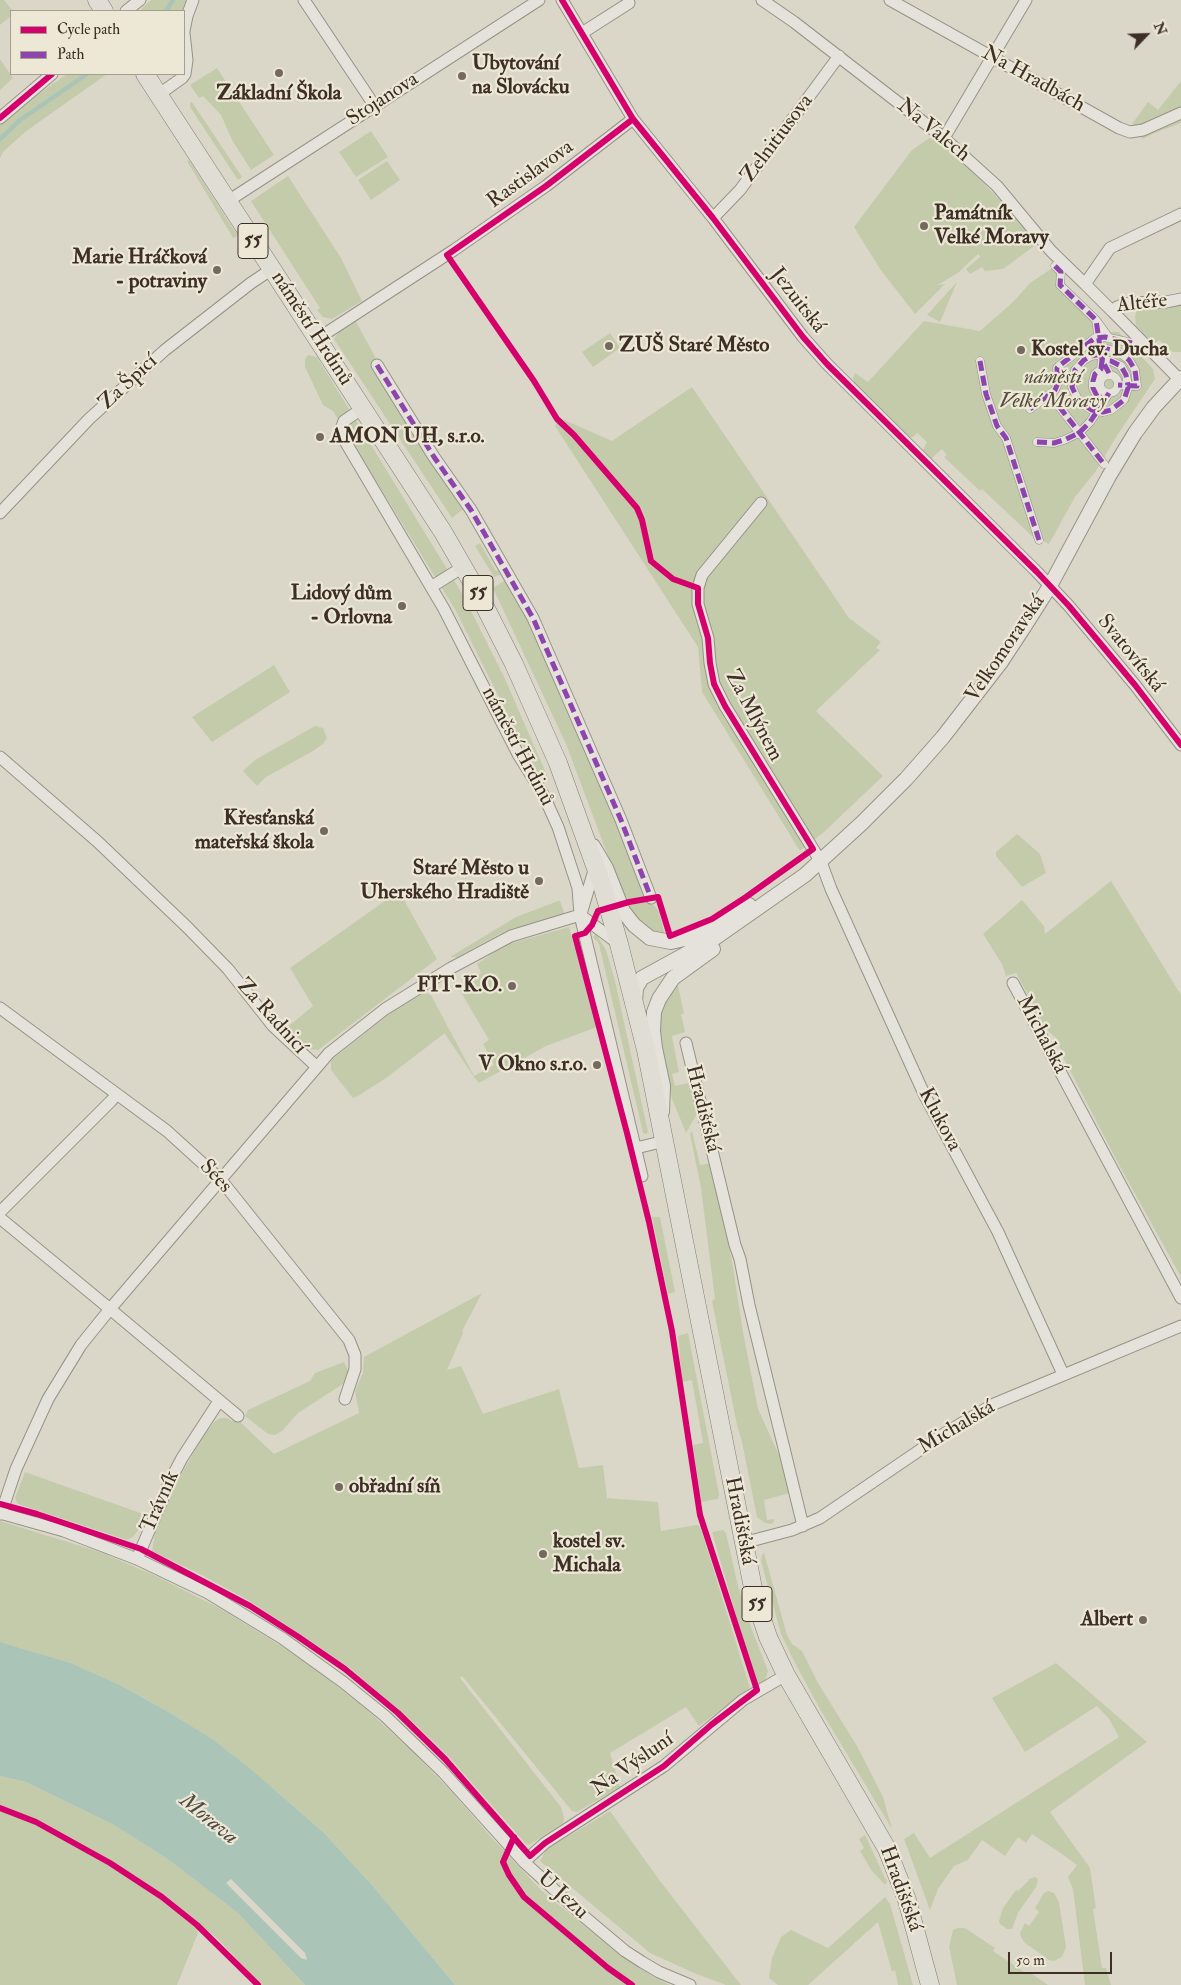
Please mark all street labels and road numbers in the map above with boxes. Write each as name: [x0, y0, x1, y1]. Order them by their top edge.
street label: Na Hradbách: [977, 41, 1089, 119]
street label: Stojanova: [342, 68, 424, 132]
street label: Zelnitiusova: [737, 90, 819, 188]
street label: Na Valech: [891, 94, 975, 168]
street label: Rastislavova: [483, 135, 579, 215]
road number: 55: [238, 224, 268, 258]
street label: Jezuitská: [764, 263, 830, 339]
street label: náměstí Hrdinů: [265, 267, 357, 391]
street label: Altéře: [1115, 289, 1169, 319]
street label: Za Špicí: [95, 350, 163, 416]
road number: 55: [463, 576, 493, 610]
street label: Velkomoravská: [961, 590, 1051, 708]
street label: Svatovítská: [1091, 610, 1169, 698]
street label: Za Mlýnem: [719, 666, 787, 766]
street label: náměstí Hrdinů: [475, 683, 559, 811]
street label: Za Radnicí: [230, 974, 312, 1060]
street label: Michalská: [1010, 992, 1072, 1078]
street label: Hradišťská: [679, 1063, 725, 1155]
street label: Klukova: [912, 1084, 966, 1156]
street label: Sées: [193, 1155, 237, 1199]
street label: Michalská: [914, 1395, 1000, 1461]
street label: Trávník: [136, 1467, 186, 1537]
street label: Hradišťská: [718, 1475, 760, 1567]
road number: 55: [742, 1586, 772, 1622]
street label: Na Výsluní: [587, 1728, 679, 1802]
street label: Hradišťská: [873, 1843, 927, 1935]
street label: U Jezu: [531, 1867, 593, 1925]

